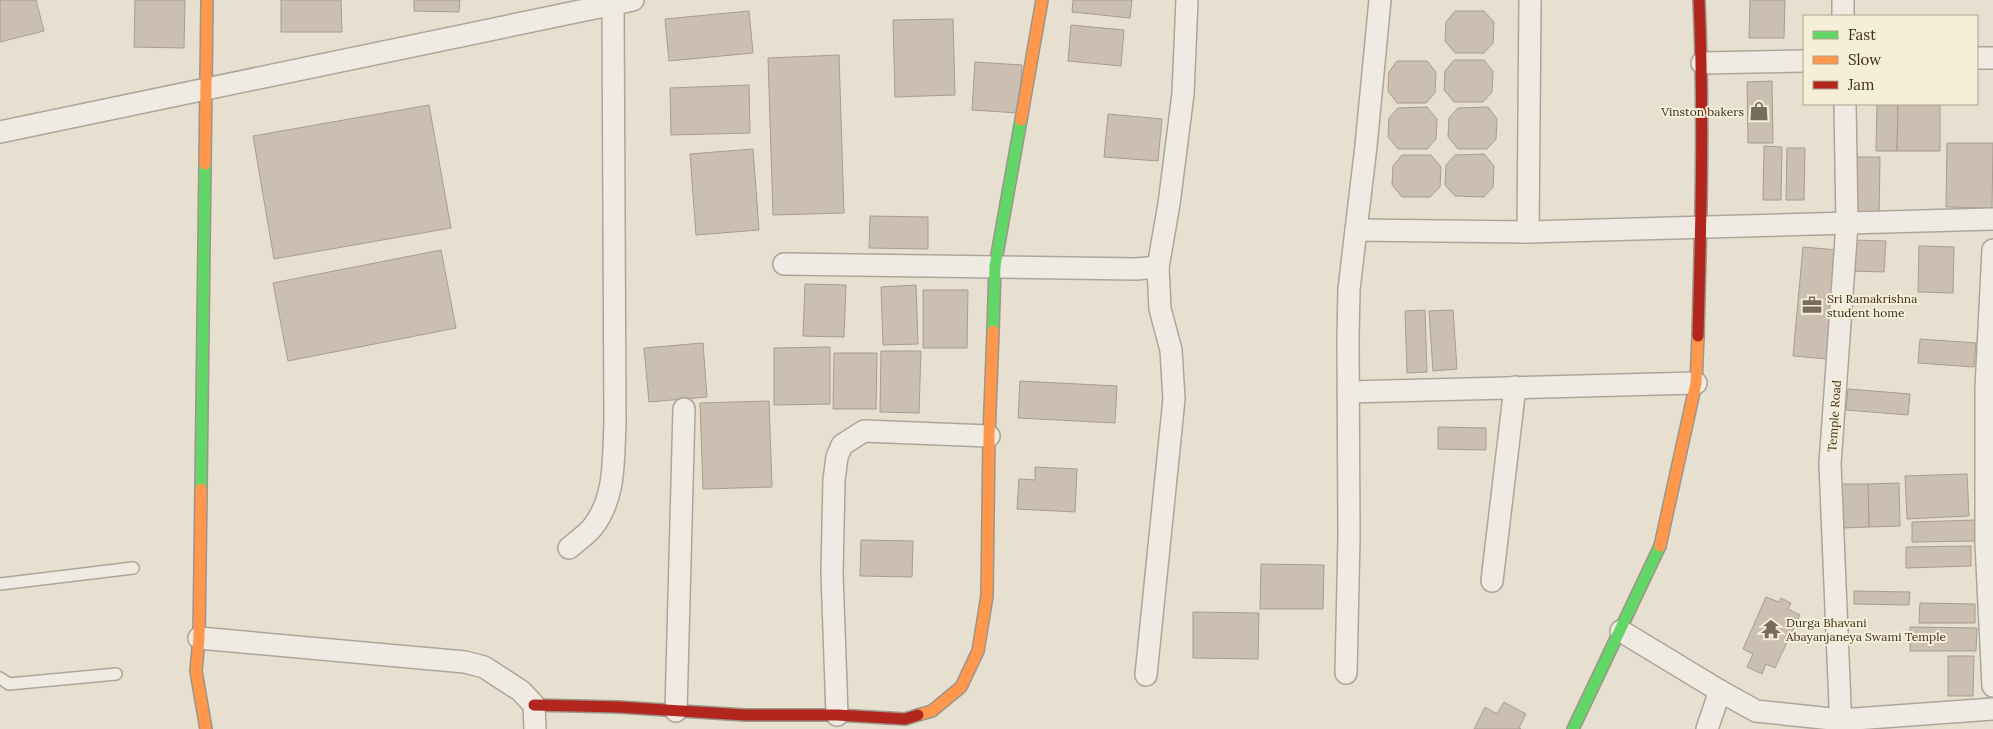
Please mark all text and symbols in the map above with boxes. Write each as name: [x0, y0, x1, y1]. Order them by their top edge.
legend: [1803, 15, 1978, 105]
text: Fast: [1848, 25, 1876, 44]
text: Slow: [1848, 50, 1881, 69]
text: Jam: [1847, 75, 1875, 94]
shop icon: Vinston bakers: [1748, 100, 1770, 122]
place label: Vinston bakers: [1660, 104, 1744, 119]
place label: Sri Ramakrishna student home: [1827, 291, 1917, 320]
office icon: Sri Ramakrishna student home: [1801, 294, 1823, 316]
street label: Temple Road: [1824, 379, 1844, 453]
place label: Durga Bhavani Abayanjaneya Swami Temple: [1785, 615, 1946, 644]
temple icon: Durga Bhavani Abayanjaneya Swami Temple: [1760, 618, 1782, 640]

